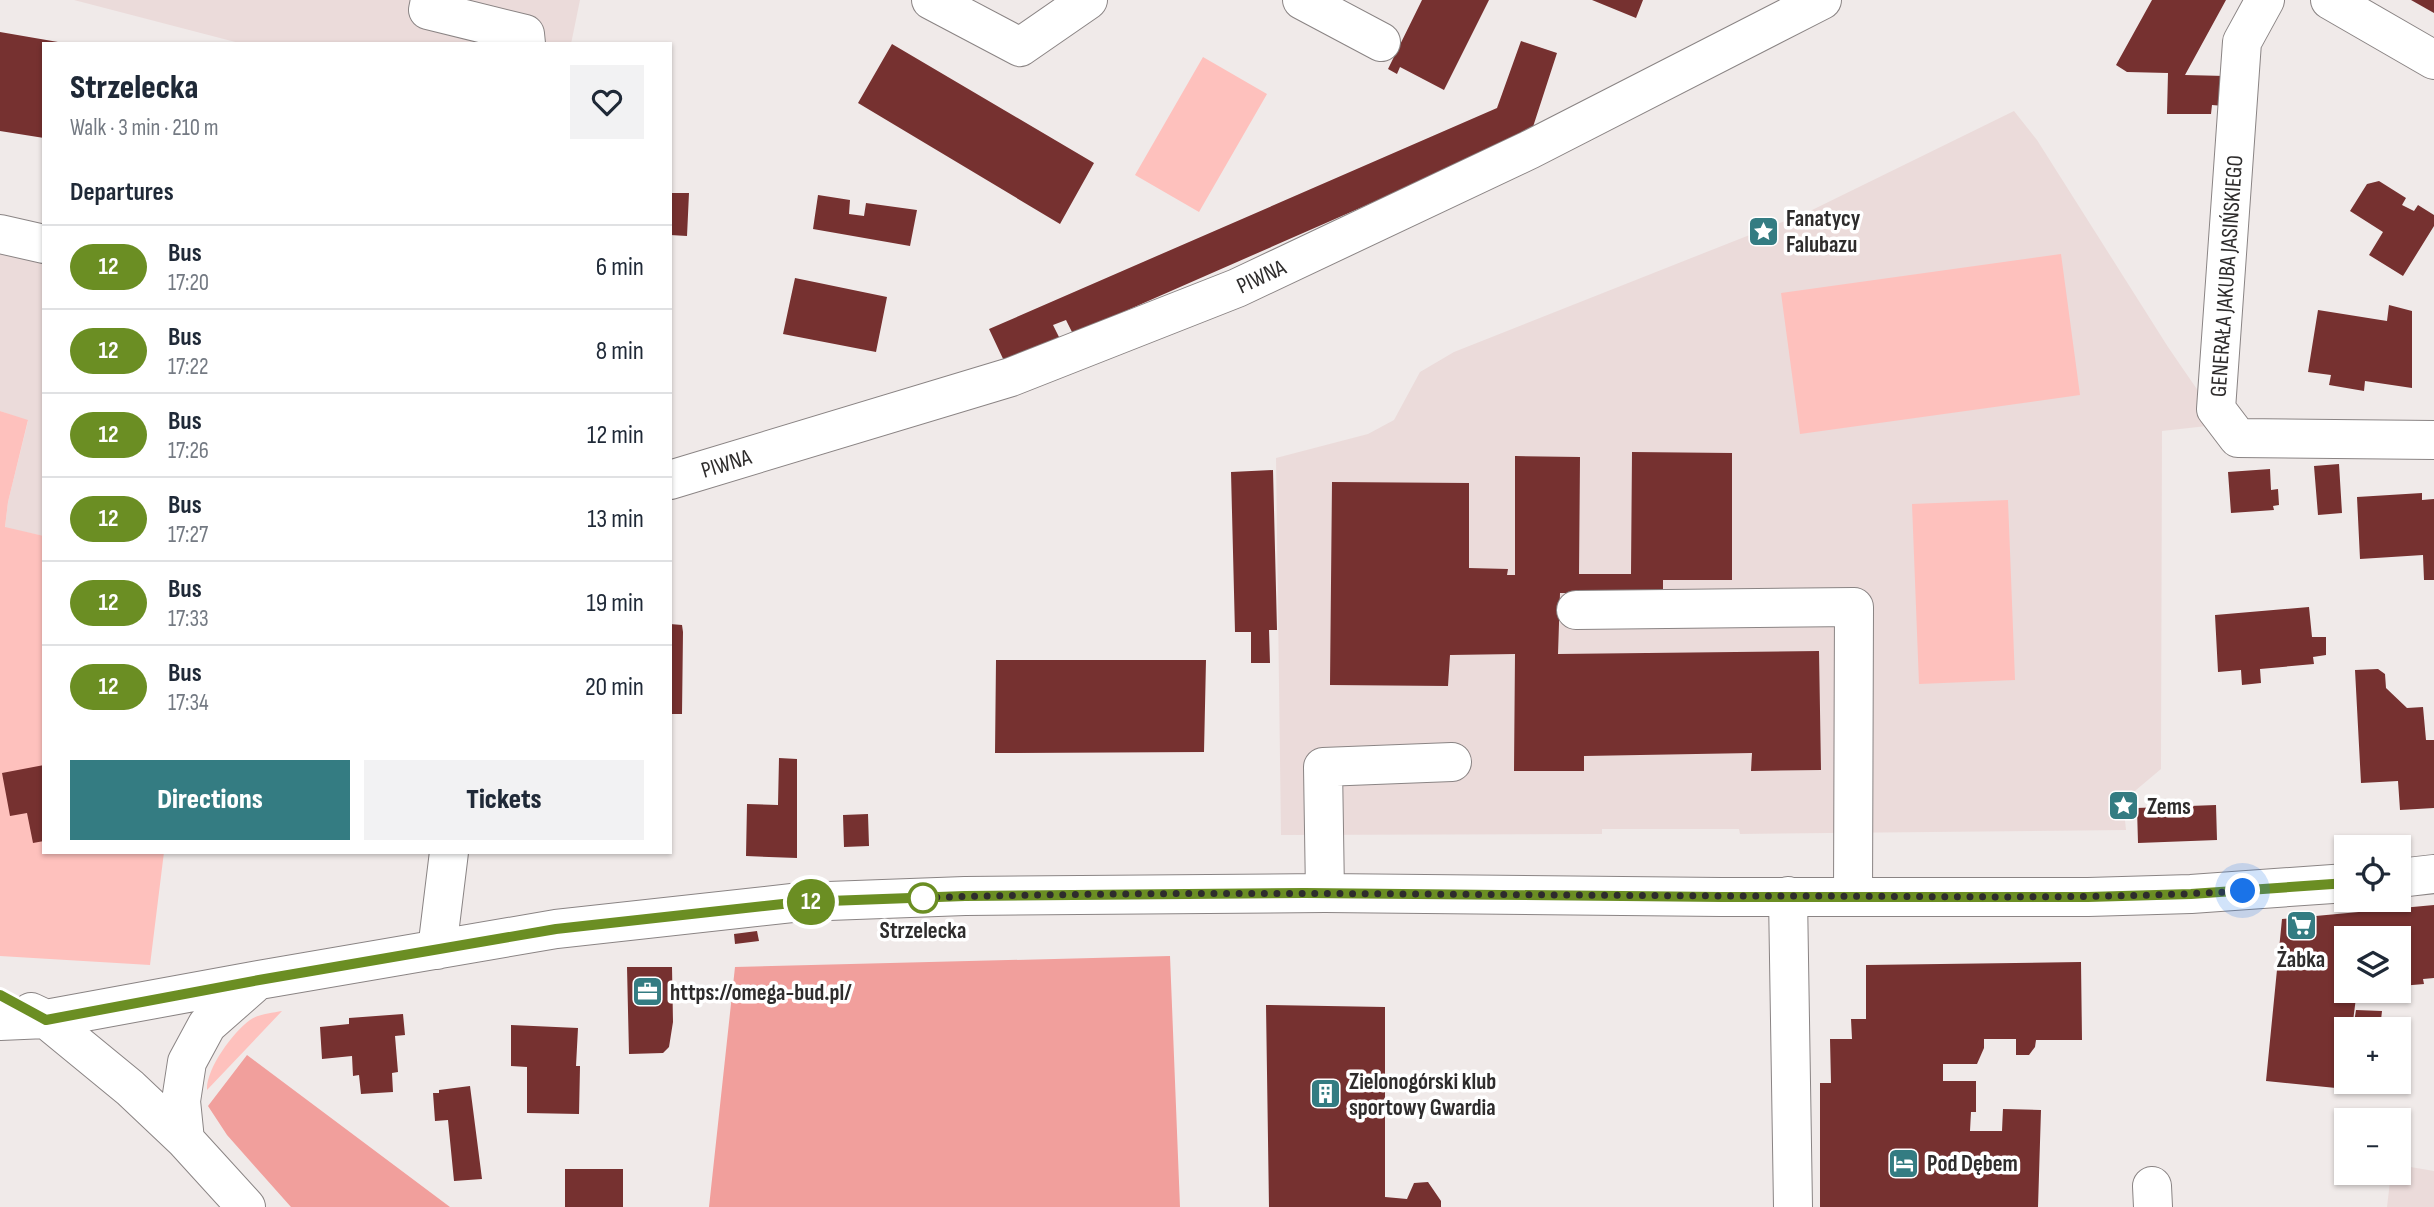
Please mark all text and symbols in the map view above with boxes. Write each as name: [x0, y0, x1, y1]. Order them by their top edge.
button: heart: [570, 65, 644, 139]
text: Strzelecka: [70, 68, 198, 108]
text: Walk · 3 min · 210 m: [70, 114, 219, 142]
street label: GENERAŁA JAKUBA JASIŃSKIEGO: [2205, 154, 2249, 398]
text: Departures: [70, 177, 174, 208]
place label: Fanatycy Falubazu: [1786, 205, 1861, 259]
place icon: Fanatycy Falubazu: [1746, 214, 1780, 248]
text: Bus: [168, 238, 202, 269]
text: 12: [98, 252, 119, 281]
text: 6 min: [596, 252, 644, 283]
street label: PIWNA: [1232, 253, 1291, 300]
text: 17:20: [168, 269, 209, 297]
text: Bus: [168, 322, 202, 353]
text: 12: [98, 336, 119, 365]
text: 8 min: [596, 336, 644, 367]
text: 17:22: [168, 353, 208, 381]
text: Bus: [168, 406, 202, 437]
text: 12: [98, 420, 119, 449]
text: 12 min: [587, 420, 644, 451]
text: 17:26: [168, 437, 209, 465]
street label: PIWNA: [698, 443, 755, 485]
text: Bus: [168, 490, 202, 521]
text: 12: [98, 504, 119, 533]
text: 13 min: [587, 504, 644, 535]
text: 17:27: [168, 521, 208, 549]
text: Bus: [168, 574, 202, 605]
text: 12: [98, 588, 119, 617]
text: 19 min: [587, 588, 644, 619]
text: 17:33: [168, 605, 209, 633]
text: Bus: [168, 658, 202, 689]
text: 12: [98, 672, 119, 701]
text: 20 min: [585, 672, 644, 703]
text: 17:34: [168, 689, 209, 717]
button: Directions: [70, 760, 350, 840]
button: Tickets: [364, 760, 644, 840]
place icon: Zems: [2107, 789, 2141, 823]
place label: Zems: [2147, 793, 2191, 821]
map controls: [2334, 835, 2411, 1185]
button: locate: [2334, 835, 2411, 912]
your location: [2225, 873, 2260, 908]
line badge: 12: [780, 879, 842, 925]
marker: Strzelecka: [908, 883, 938, 913]
text: 12: [801, 887, 821, 916]
supermarket icon: Żabka: [2284, 908, 2318, 942]
place label: Strzelecka: [880, 917, 966, 945]
button: layers: [2334, 926, 2411, 1003]
place label: Żabka: [2277, 946, 2325, 974]
office icon: https://omega-bud.pl/: [630, 975, 664, 1009]
place label: https://omega-bud.pl/: [670, 979, 852, 1007]
button: +: [2334, 1017, 2411, 1094]
place label: Zielonogórski klub sportowy Gwardia: [1349, 1068, 1496, 1122]
building icon: Zielonogórski klub sportowy Gwardia: [1309, 1077, 1343, 1111]
button: −: [2334, 1108, 2411, 1185]
hotel icon: Pod Dębem: [1887, 1146, 1921, 1180]
place label: Pod Dębem: [1927, 1150, 2018, 1178]

